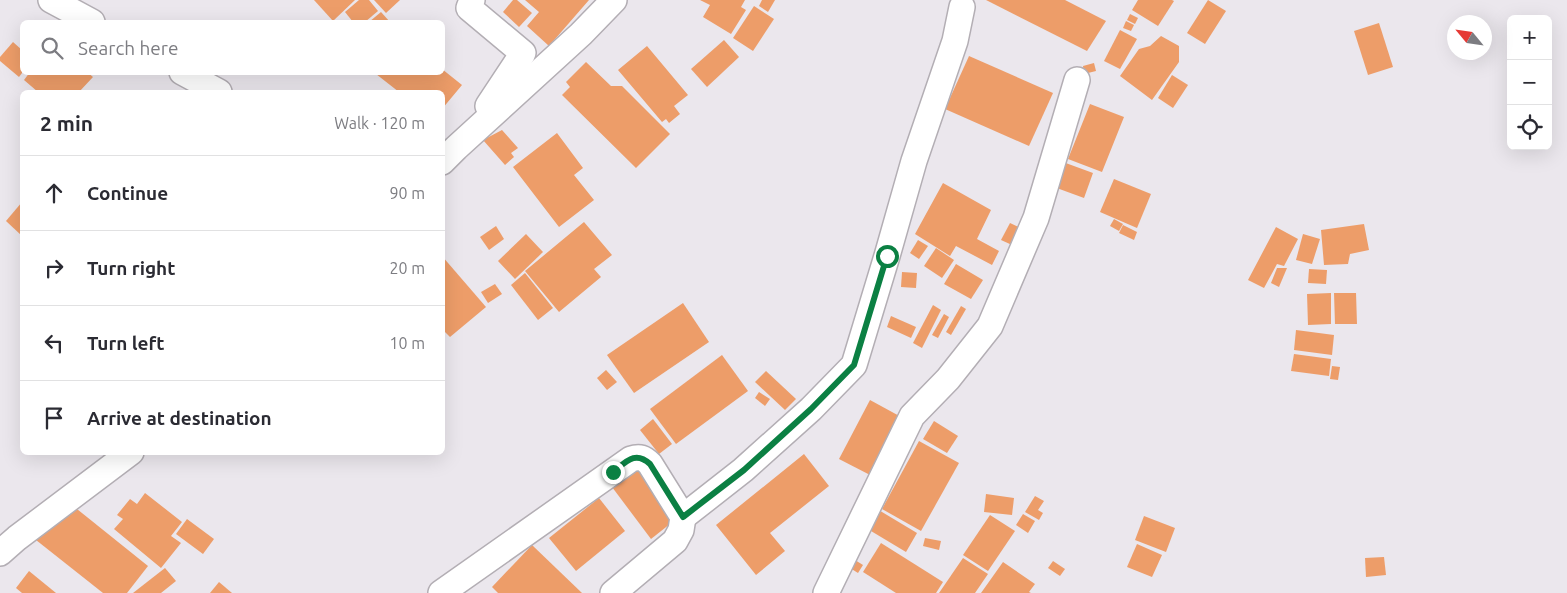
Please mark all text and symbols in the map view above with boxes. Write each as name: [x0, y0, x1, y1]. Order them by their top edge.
north arrow: [1447, 15, 1492, 60]
map controls: [1507, 15, 1552, 150]
button: +: [1507, 15, 1552, 60]
search box: [20, 20, 445, 75]
icon: search: [38, 34, 66, 62]
text: Search here: [78, 37, 178, 59]
button: −: [1507, 60, 1552, 105]
button: locate: [1507, 105, 1552, 150]
text: 2 min: [40, 111, 93, 135]
text: Walk · 120 m: [334, 114, 425, 132]
icon: ahead: [40, 179, 68, 207]
text: Continue: [87, 182, 168, 204]
text: 90 m: [389, 184, 425, 202]
route start: [876, 245, 899, 268]
icon: right: [40, 254, 68, 282]
text: Turn right: [87, 257, 175, 279]
text: 20 m: [389, 259, 425, 277]
icon: left: [40, 329, 68, 357]
text: Turn left: [87, 332, 165, 354]
text: 10 m: [389, 334, 425, 352]
icon: arrive: [40, 404, 68, 432]
text: Arrive at destination: [87, 407, 272, 429]
route end: [602, 461, 625, 484]

